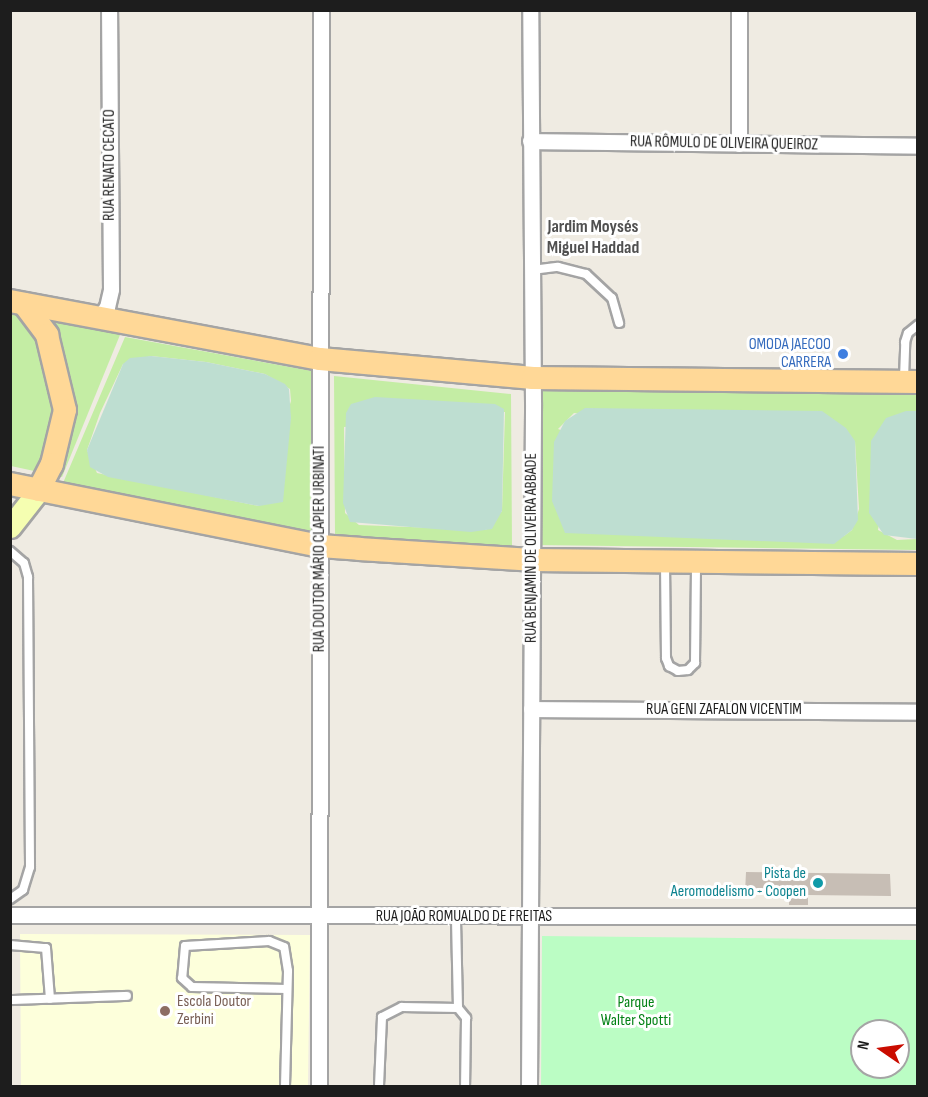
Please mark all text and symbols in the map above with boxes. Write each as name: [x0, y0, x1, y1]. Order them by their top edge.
street label: RUA RENATO CECATO: [100, 109, 120, 221]
street label: RUA RÔMULO DE OLIVEIRA QUEIROZ: [630, 133, 818, 155]
district label: Jardim Moysés Miguel Haddad: [547, 217, 639, 260]
place label: OMODA JAECOO CARRERA: [749, 335, 831, 373]
marker: OMODA JAECOO CARRERA: [836, 347, 850, 361]
street label: RUA DOUTOR MÁRIO CLAPIER URBINATI: [310, 446, 330, 652]
street label: RUA BENJAMIN DE OLIVEIRA ABBADE: [522, 453, 542, 643]
street label: RUA GENI ZAFALON VICENTIM: [646, 700, 802, 720]
place label: Pista de Aeromodelismo - Coopen: [671, 864, 806, 902]
marker: Pista de Aeromodelismo - Coopen: [811, 876, 825, 890]
street label: RUA JOÃO ROMUALDO DE FREITAS: [376, 907, 552, 927]
place label: Escola Doutor Zerbini: [177, 992, 251, 1030]
park label: Parque Walter Spotti: [601, 993, 671, 1031]
marker: Escola Doutor Zerbini: [158, 1004, 172, 1018]
north arrow: [850, 1019, 910, 1079]
text: N: [854, 1039, 874, 1052]

